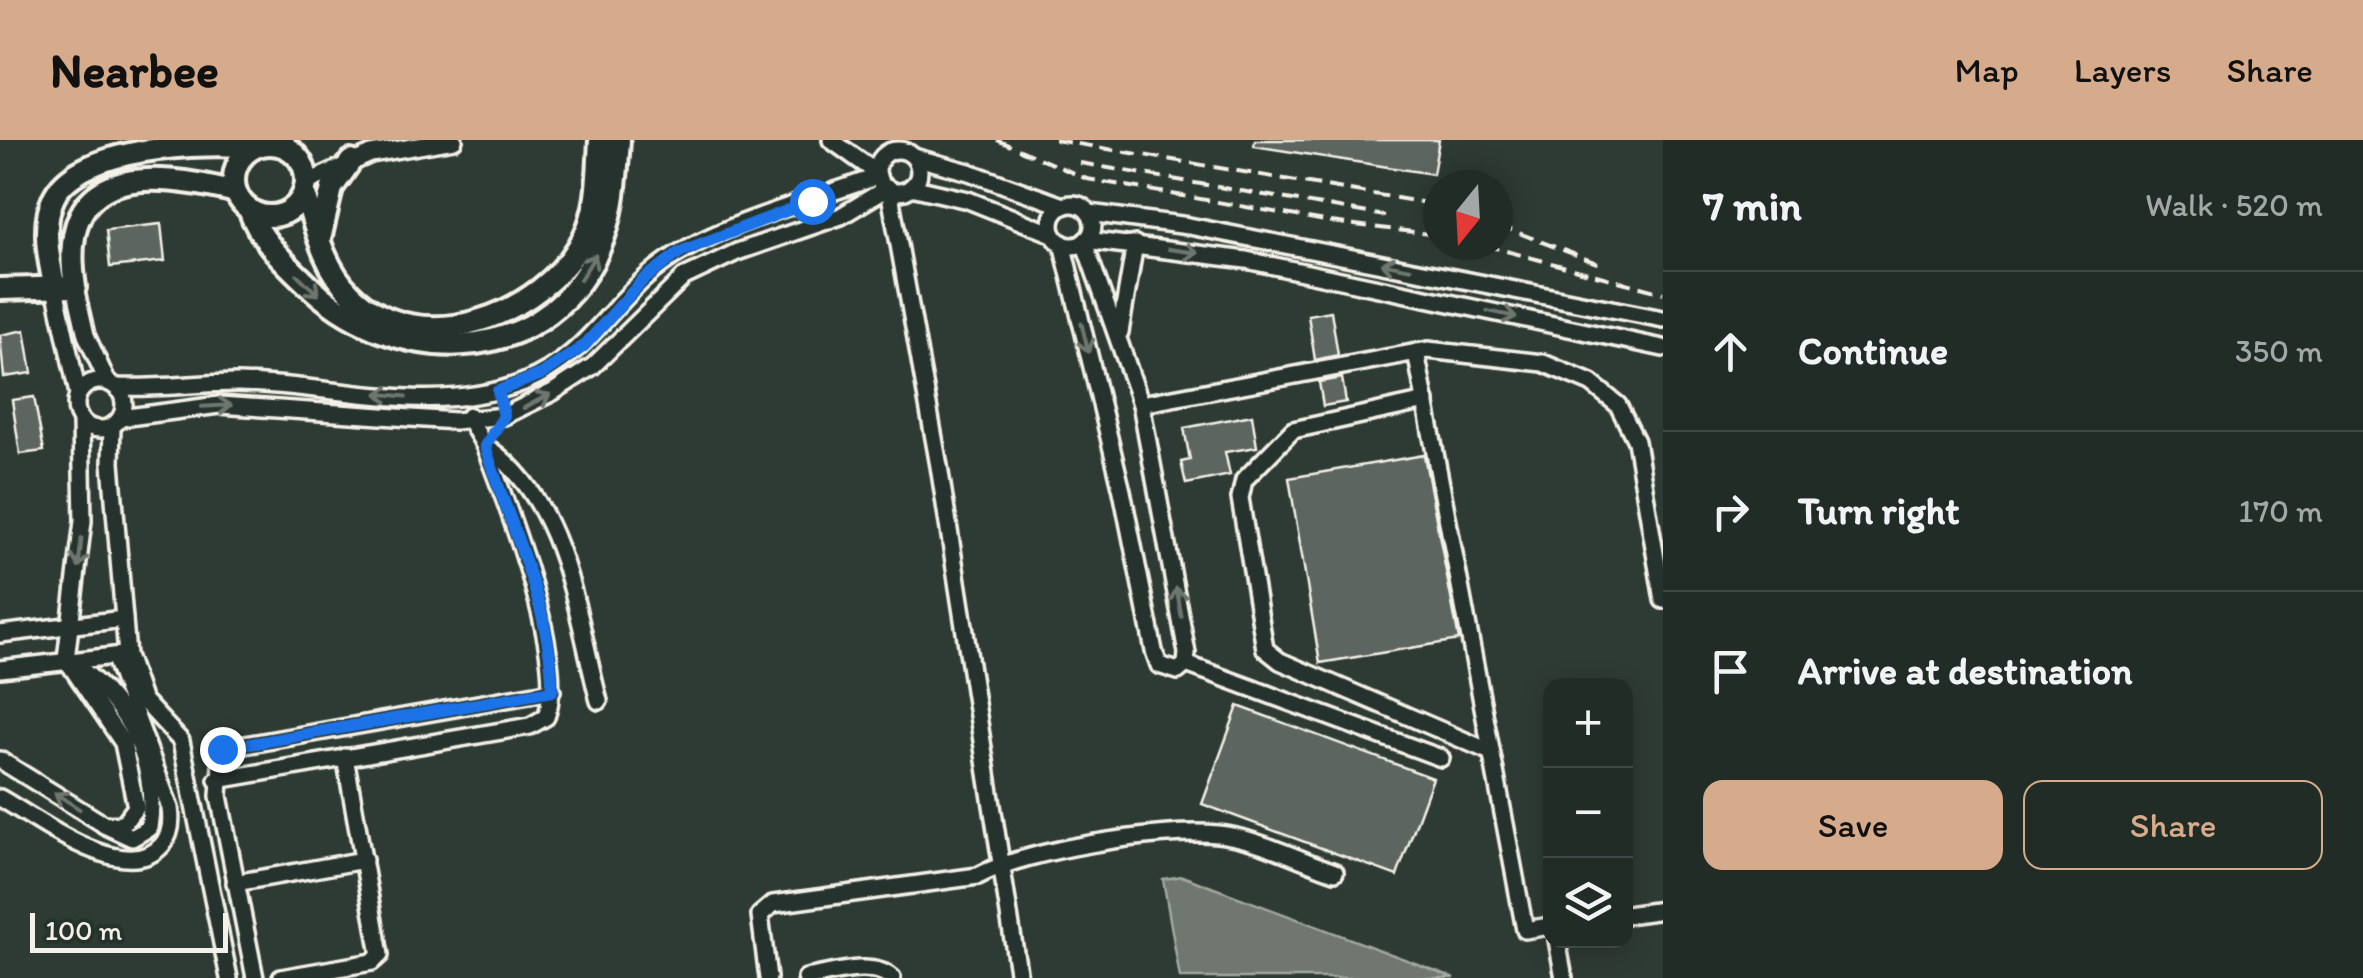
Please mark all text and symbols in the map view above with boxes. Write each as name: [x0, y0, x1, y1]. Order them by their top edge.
text: Nearbee: [50, 41, 219, 99]
text: Map: [1955, 49, 2019, 91]
text: Layers: [2074, 49, 2171, 91]
text: Share: [2226, 49, 2313, 91]
north arrow: [1423, 170, 1513, 260]
route start: [790, 179, 836, 225]
text: 7 min: [1703, 180, 1802, 231]
text: Walk · 520 m: [2145, 186, 2323, 224]
one-way arrow: [1167, 242, 1199, 261]
one-way arrow: [578, 254, 598, 282]
one-way arrow: [1381, 256, 1413, 275]
one-way arrow: [296, 273, 320, 297]
one-way arrow: [1485, 306, 1517, 325]
one-way arrow: [1077, 322, 1096, 353]
icon: ahead: [1703, 324, 1758, 379]
text: Continue: [1798, 328, 1948, 374]
text: 350 m: [2235, 332, 2323, 370]
one-way arrow: [376, 386, 408, 405]
one-way arrow: [522, 390, 552, 410]
one-way arrow: [201, 396, 233, 415]
icon: right: [1703, 484, 1758, 539]
text: Turn right: [1798, 488, 1960, 534]
text: 170 m: [2238, 492, 2323, 530]
one-way arrow: [71, 536, 90, 569]
one-way arrow: [1169, 587, 1188, 619]
icon: arrive: [1703, 644, 1758, 699]
text: Arrive at destination: [1798, 648, 2133, 694]
map controls: [1543, 678, 1633, 948]
button: +: [1543, 678, 1633, 768]
route end: [200, 727, 246, 773]
button: −: [1543, 768, 1633, 858]
button: Save: [1703, 780, 2003, 870]
button: Share: [2023, 780, 2323, 870]
one-way arrow: [54, 790, 82, 811]
button: layers: [1543, 858, 1633, 948]
scale bar: [30, 908, 228, 952]
text: 100 m: [45, 913, 122, 947]

